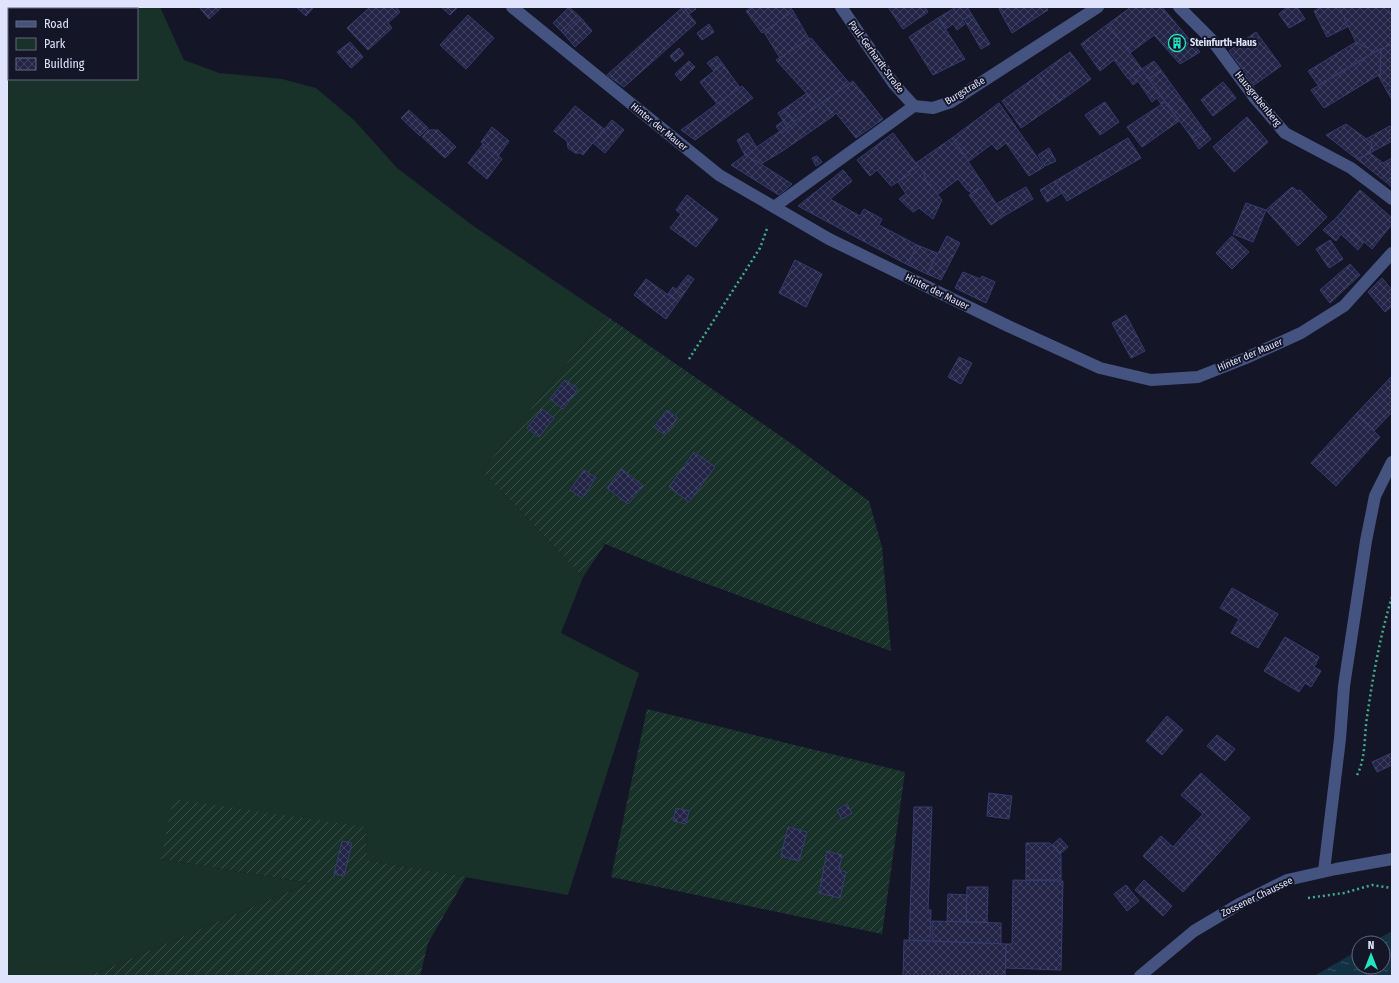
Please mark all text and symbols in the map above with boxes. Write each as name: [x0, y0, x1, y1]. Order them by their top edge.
legend: [8, 8, 138, 80]
text: Road: [44, 17, 69, 31]
street label: Paul-Gerhardt-Straße: [846, 18, 906, 96]
building icon: Steinfurth-Haus: [1167, 33, 1187, 53]
text: Park: [44, 37, 66, 51]
place label: Steinfurth-Haus: [1190, 37, 1257, 49]
text: Building: [44, 57, 85, 71]
street label: Hausgrabenberg: [1232, 69, 1284, 129]
street label: Burgstraße: [943, 74, 987, 108]
street label: Hinter der Mauer: [628, 100, 690, 154]
street label: Hinter der Mauer: [903, 271, 971, 313]
street label: Hinter der Mauer: [1216, 336, 1285, 374]
street label: Zossener Chaussee: [1219, 875, 1295, 919]
north arrow: [1351, 935, 1391, 975]
text: N: [1368, 939, 1374, 952]

